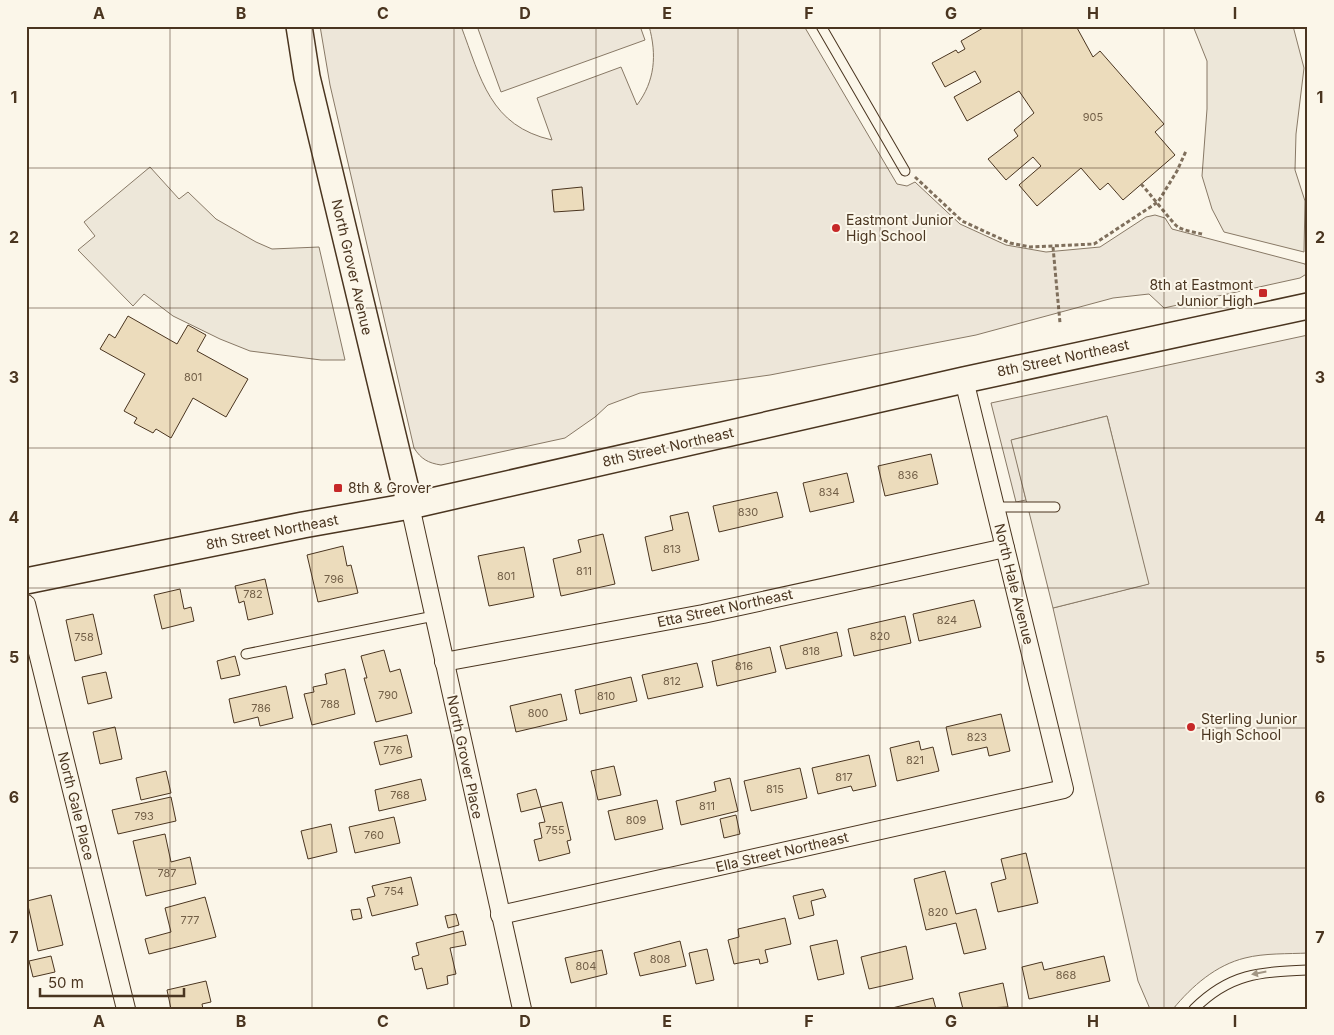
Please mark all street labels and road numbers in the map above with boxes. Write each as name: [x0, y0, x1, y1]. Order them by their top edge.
street label: North Grover Avenue: [329, 197, 376, 337]
street label: 8th Street Northeast: [995, 335, 1131, 380]
street label: 8th Street Northeast: [601, 423, 736, 470]
street label: 8th Street Northeast: [204, 510, 340, 553]
street label: North Hale Avenue: [991, 522, 1038, 646]
street label: Etta Street Northeast: [656, 585, 795, 630]
street label: North Grover Place: [444, 693, 487, 820]
street label: North Gale Place: [55, 750, 98, 862]
street label: Ella Street Northeast: [714, 828, 850, 875]

